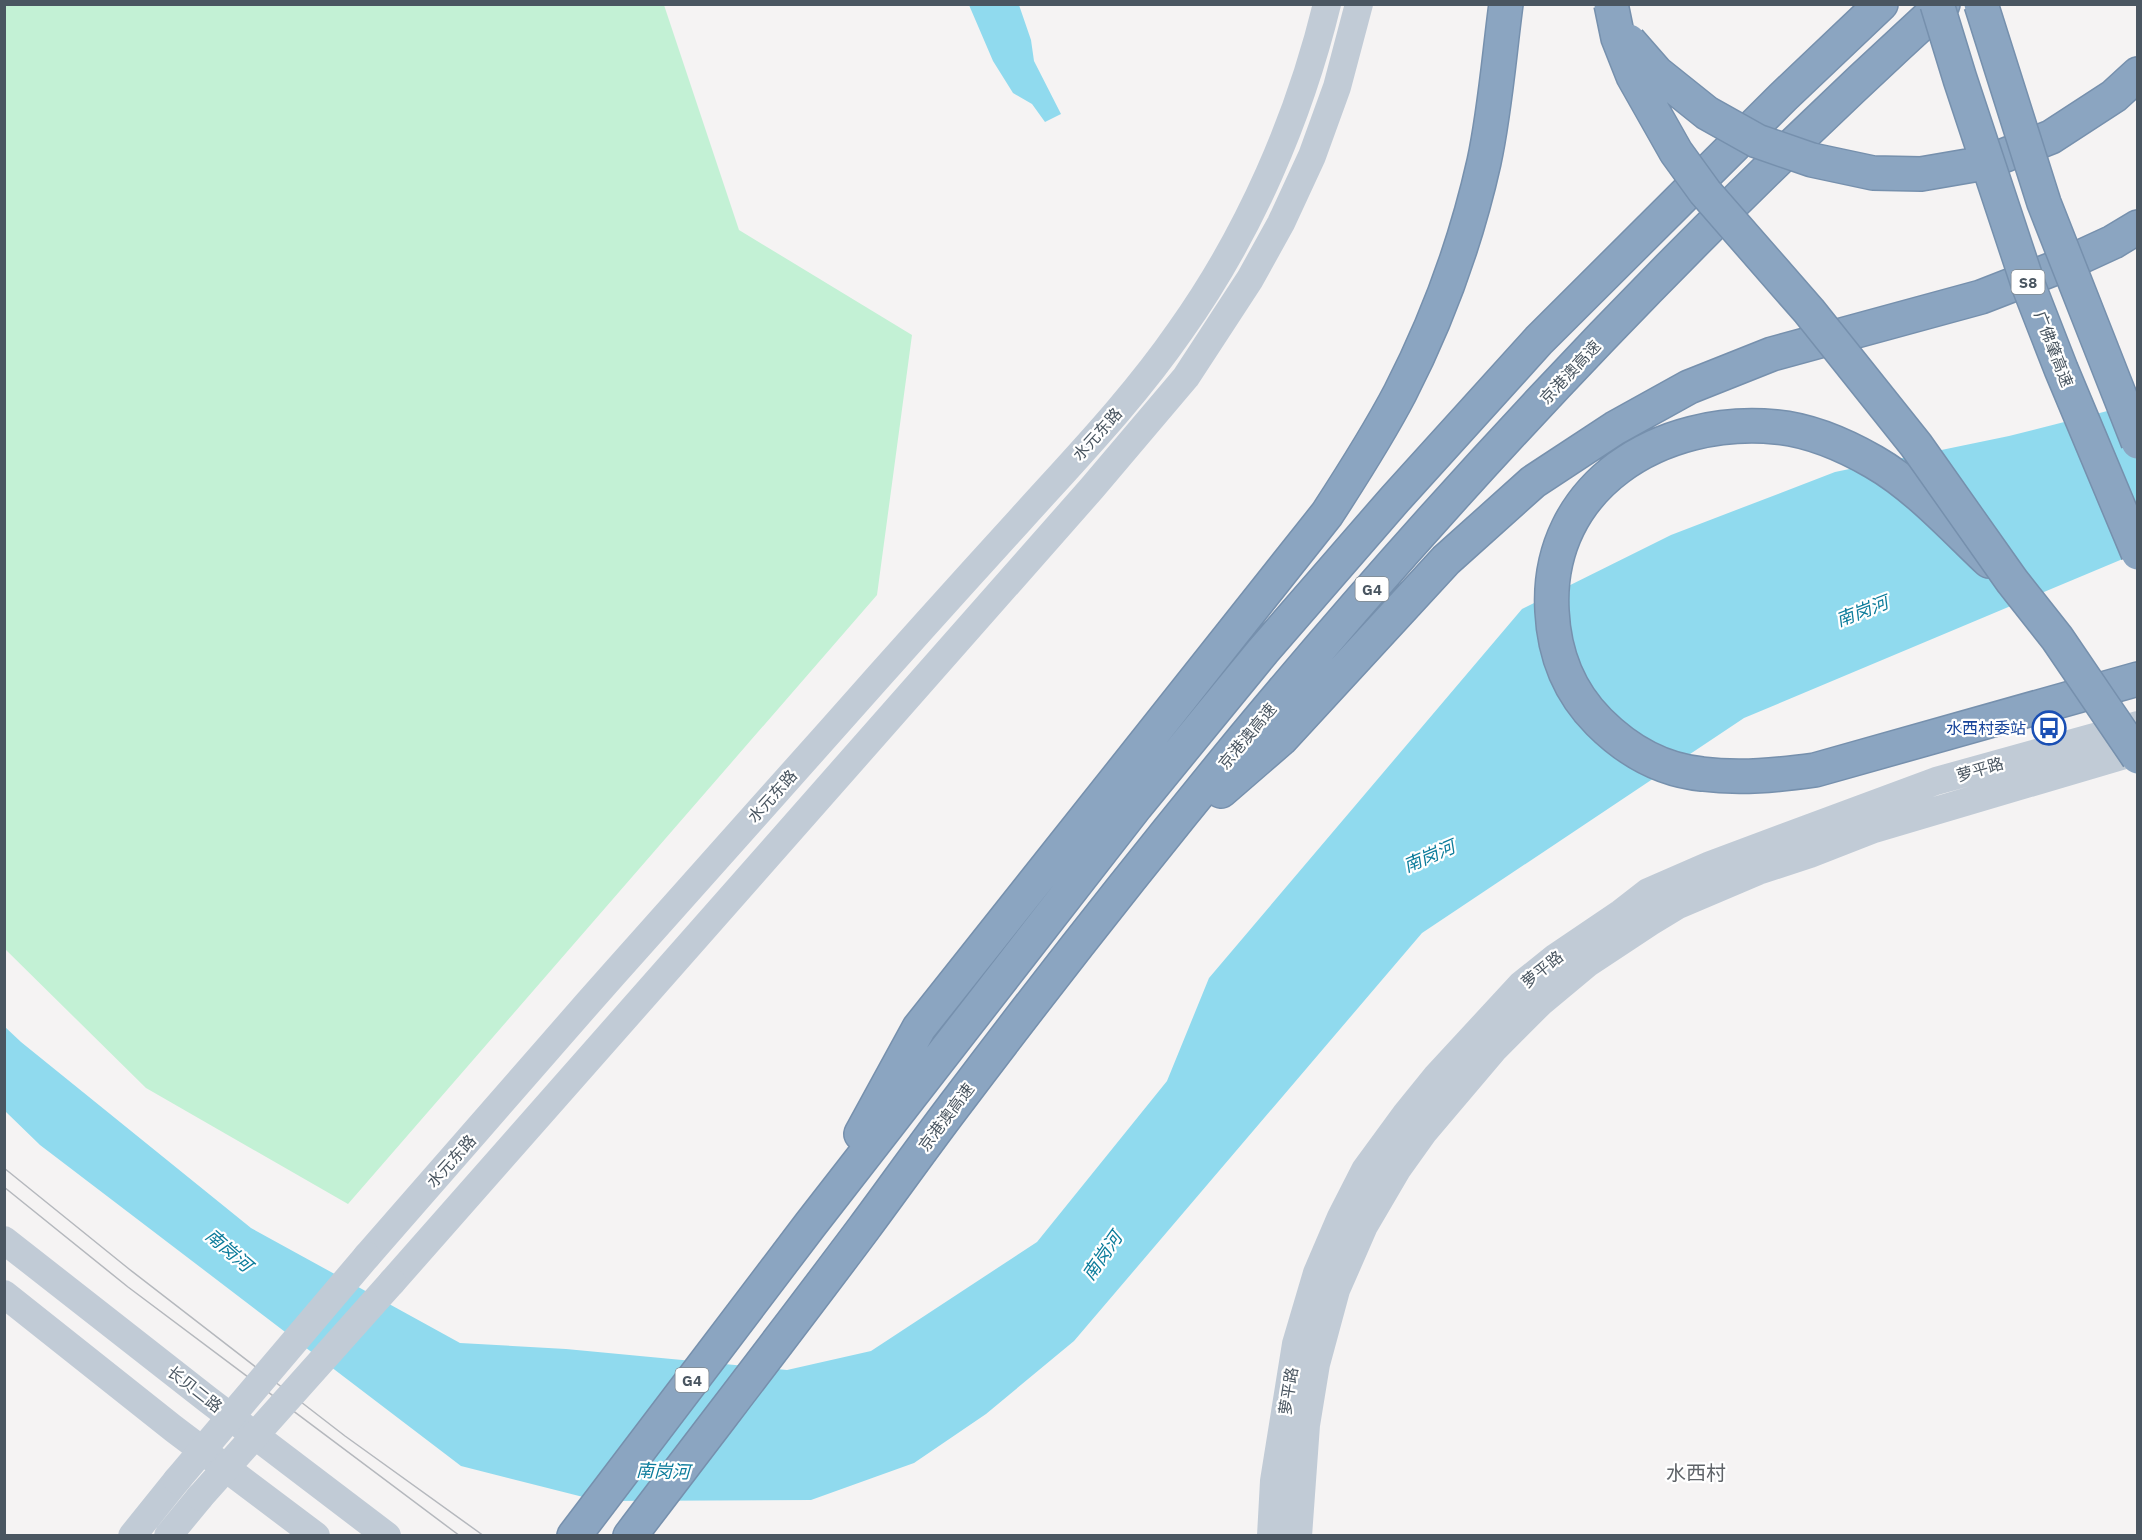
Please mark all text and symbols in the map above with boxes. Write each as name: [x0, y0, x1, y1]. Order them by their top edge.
road number: S8: [2012, 270, 2044, 294]
street label: 广佛肇高速: [2030, 308, 2078, 390]
street label: 京港澳高速: [1535, 336, 1605, 408]
street label: 水元东路: [1068, 404, 1126, 464]
road number: G4: [1356, 577, 1388, 601]
water label: 南岗河: [1833, 590, 1894, 631]
street label: 京港澳高速: [1214, 699, 1280, 773]
bus stop icon: 水西村委站: [2031, 710, 2067, 746]
place label: 水西村委站: [1946, 718, 2026, 738]
street label: 萝平路: [1954, 753, 2006, 785]
street label: 水元东路: [743, 766, 801, 826]
water label: 南岗河: [1400, 834, 1461, 877]
street label: 萝平路: [1517, 946, 1567, 992]
street label: 京港澳高速: [914, 1079, 978, 1155]
street label: 水元东路: [422, 1131, 480, 1191]
water label: 南岗河: [201, 1224, 259, 1278]
water label: 南岗河: [1077, 1225, 1129, 1285]
street label: 长贝二路: [164, 1361, 226, 1417]
street label: 萝平路: [1274, 1366, 1302, 1416]
road number: G4: [676, 1368, 708, 1392]
water label: 南岗河: [636, 1459, 693, 1484]
district label: 水西村: [1666, 1459, 1726, 1486]

